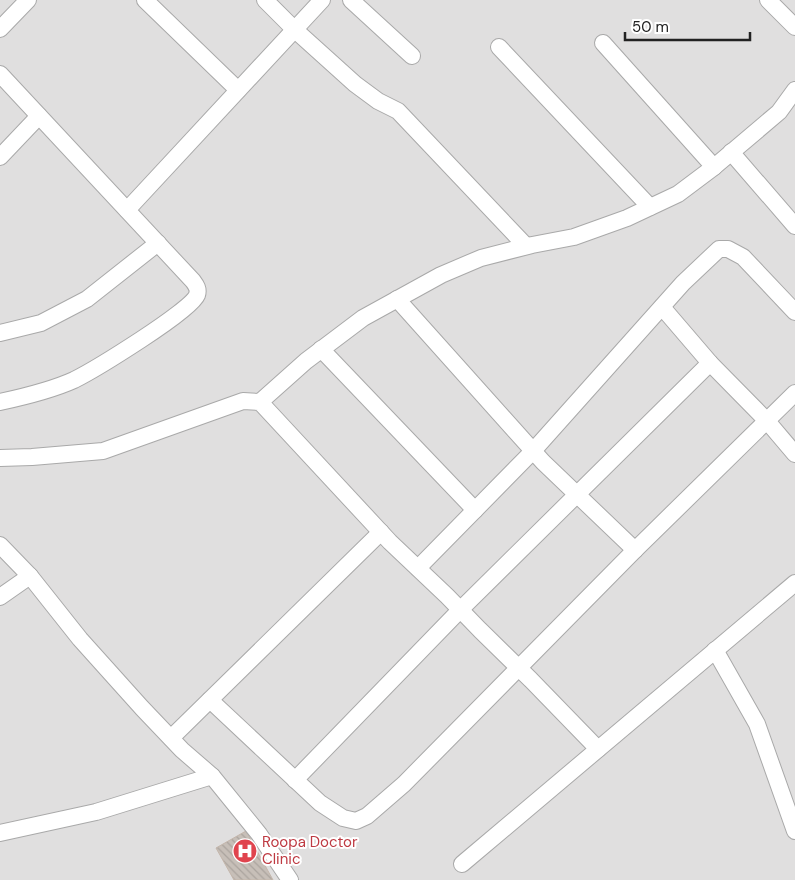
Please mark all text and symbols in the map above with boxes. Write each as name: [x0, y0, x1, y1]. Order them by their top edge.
scale bar: [625, 10, 750, 42]
text: 50 m: [632, 17, 669, 37]
place label: Roopa Doctor Clinic: [262, 832, 358, 869]
hospital icon: Roopa Doctor Clinic: [232, 838, 258, 864]

